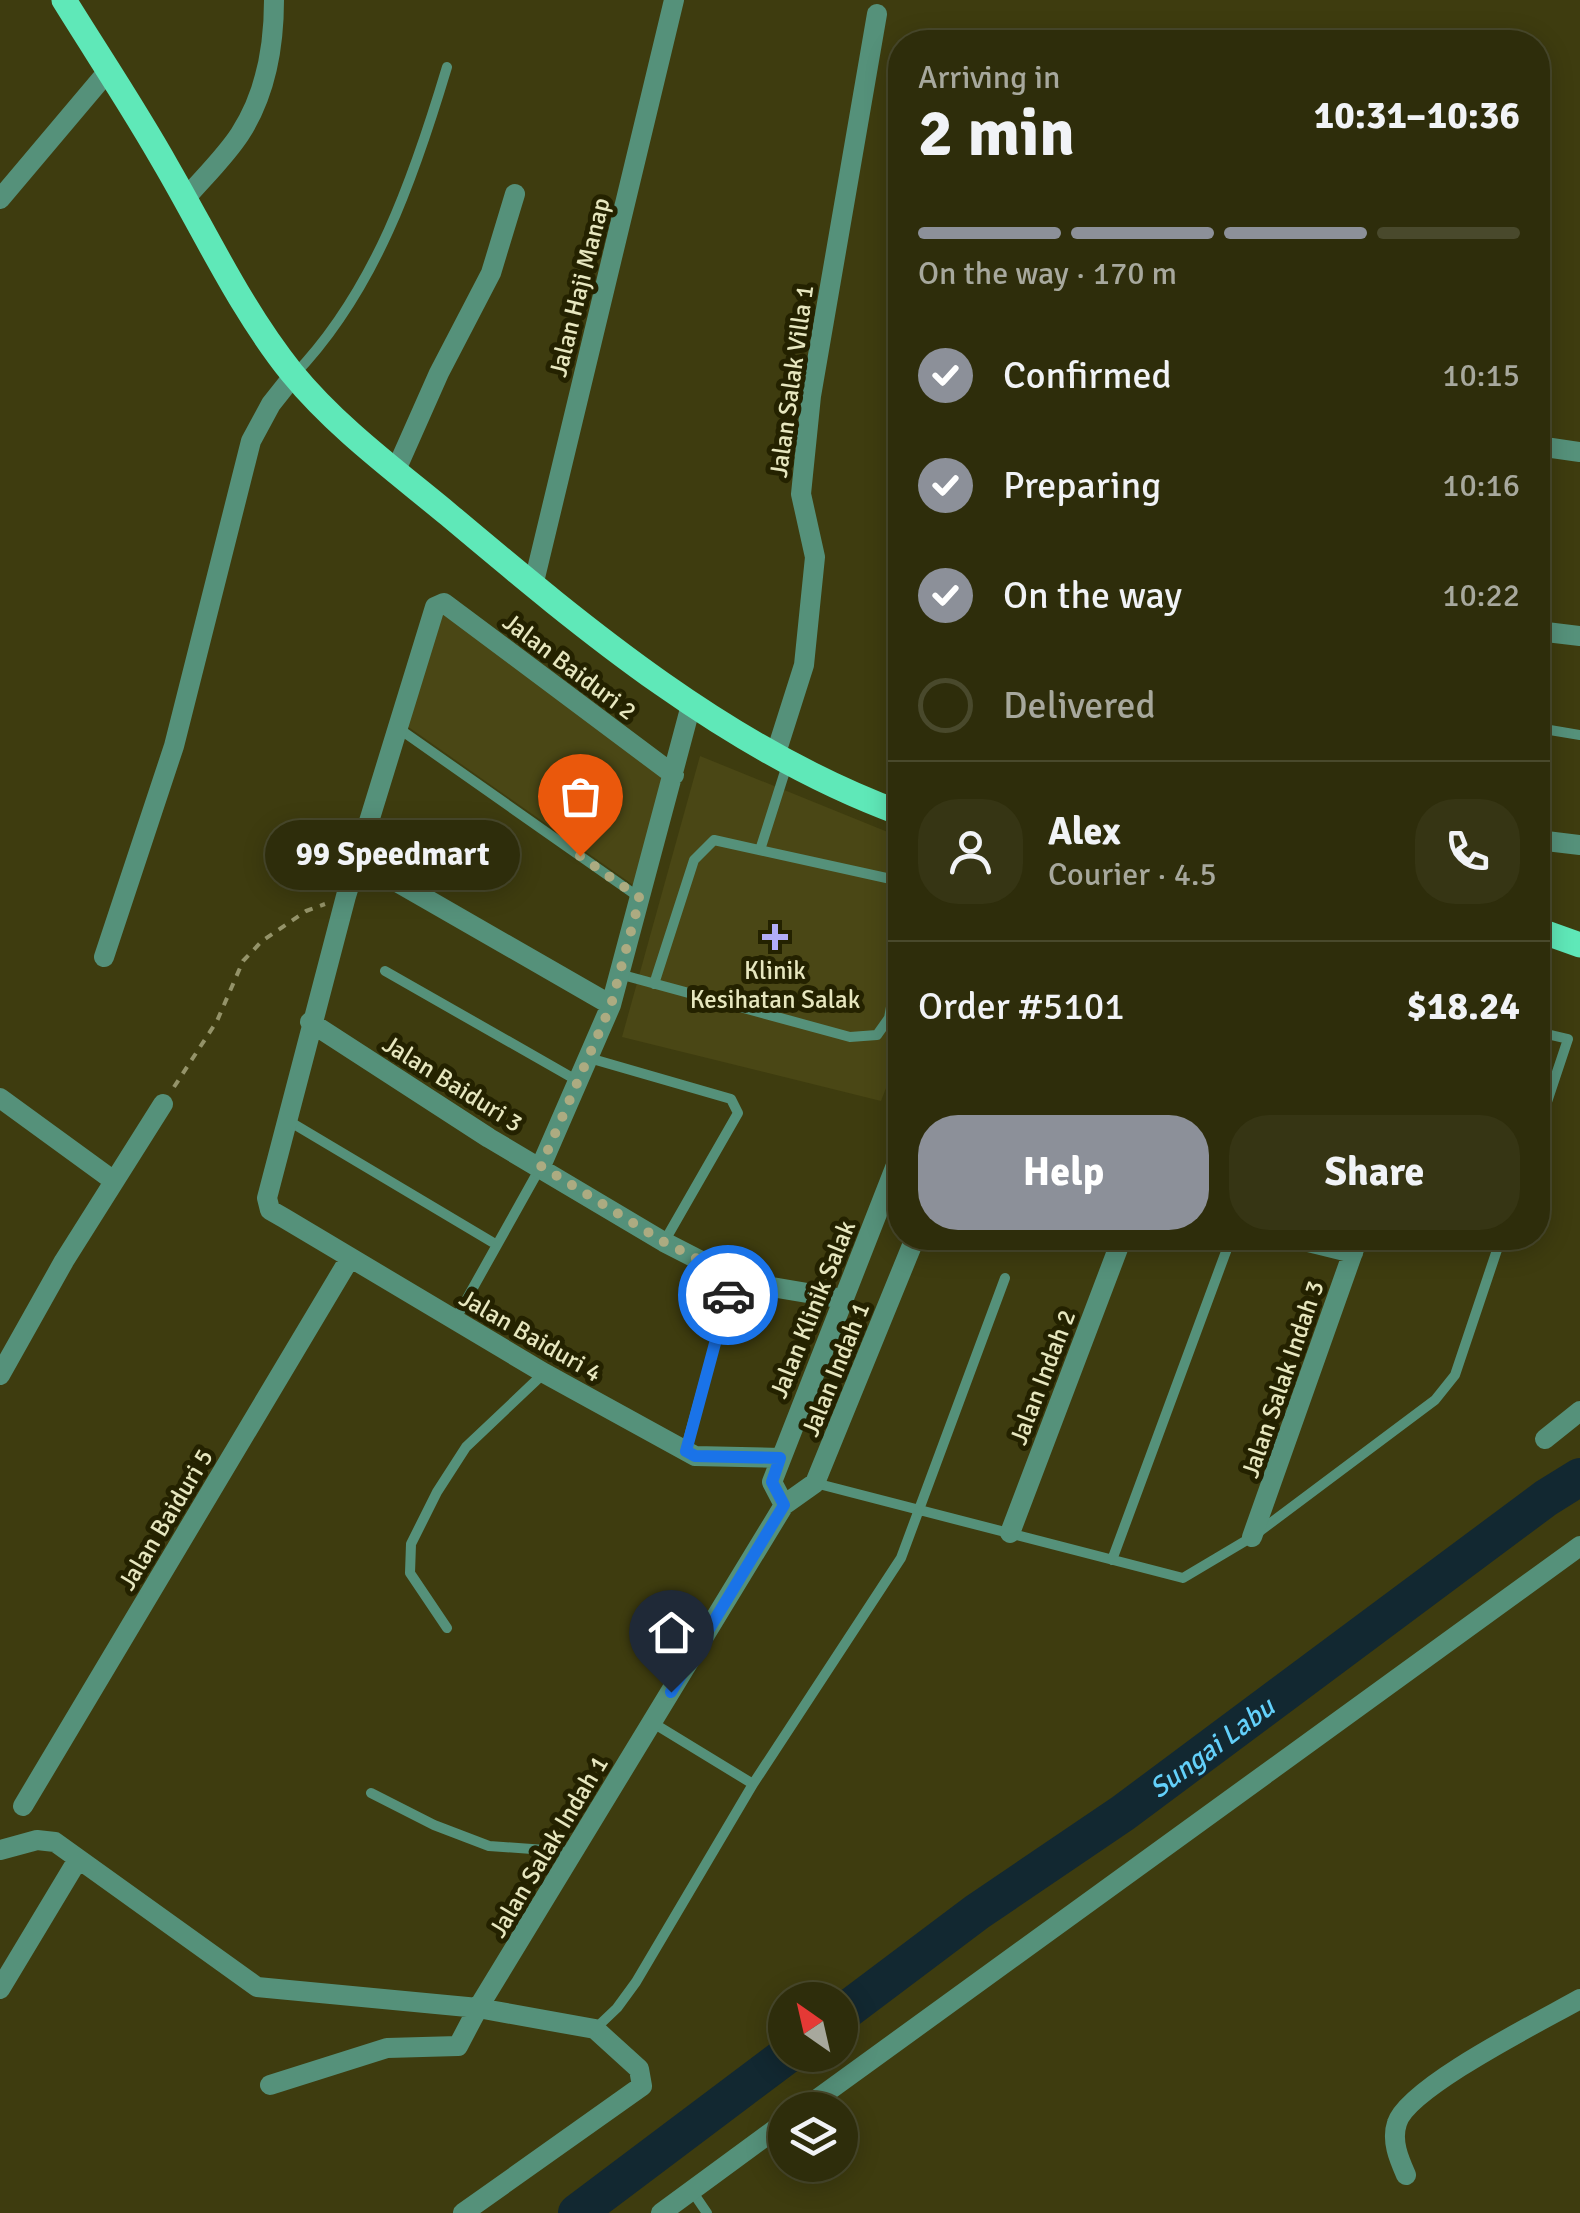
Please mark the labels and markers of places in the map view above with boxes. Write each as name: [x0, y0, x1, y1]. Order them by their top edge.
pin: [538, 754, 623, 857]
callout: 99 Speedmart: [265, 821, 520, 891]
marker: Klinik Kesihatan Salak: [762, 924, 788, 950]
place label: Klinik Kesihatan Salak: [690, 955, 861, 1015]
pin: [629, 1590, 714, 1693]

